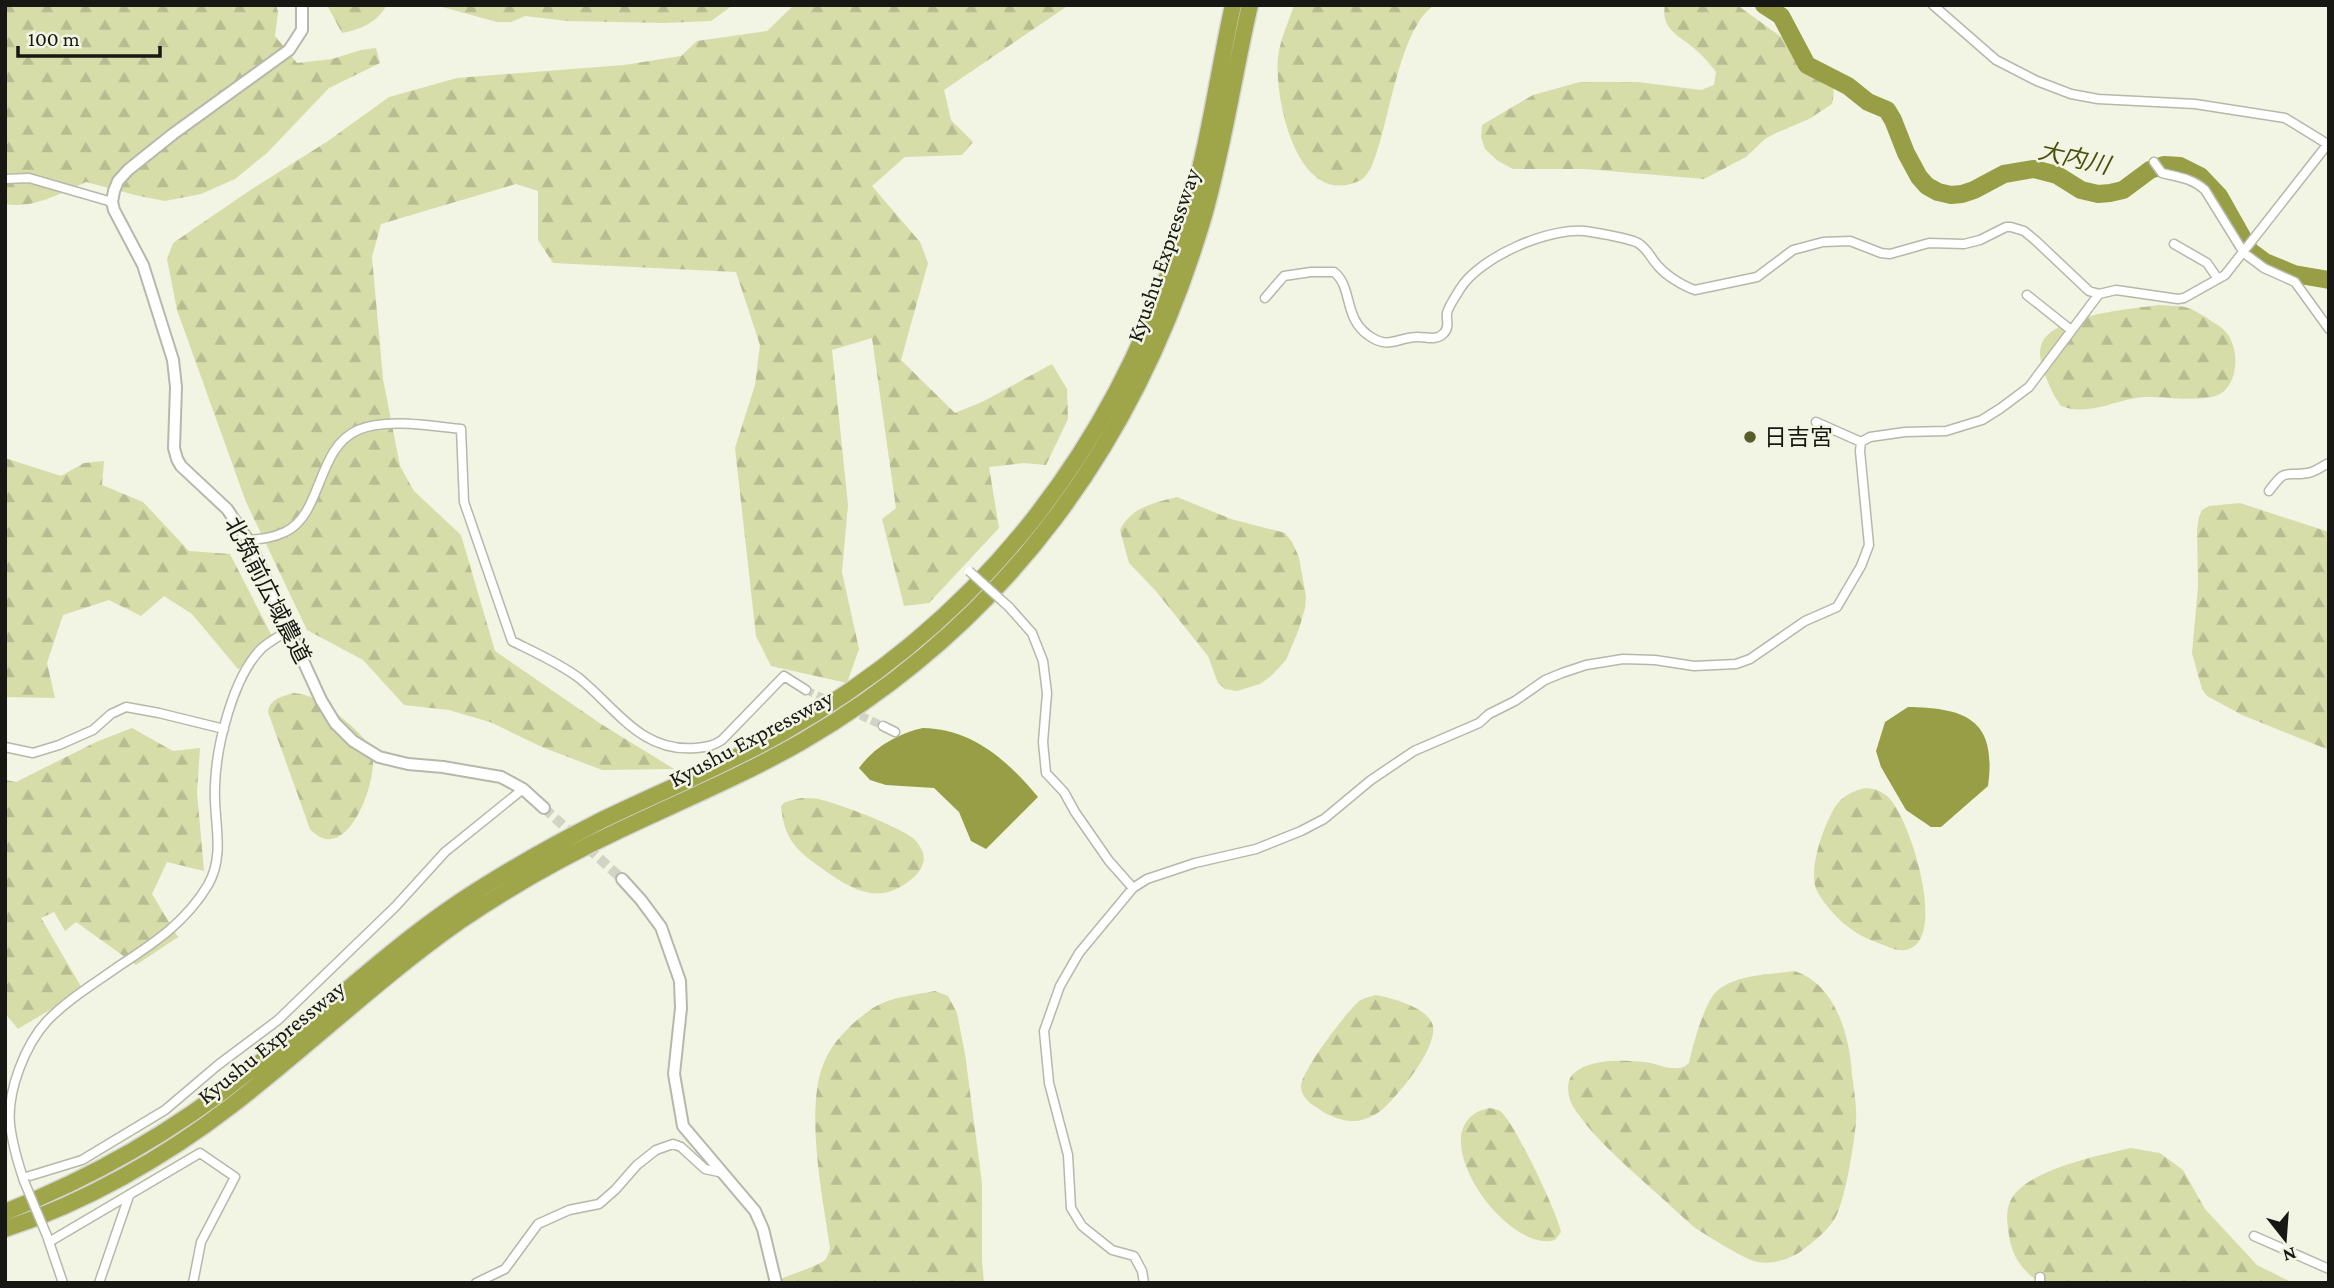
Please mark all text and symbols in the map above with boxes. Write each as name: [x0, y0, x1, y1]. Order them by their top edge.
scale bar: [18, 14, 159, 58]
text: 100 m: [28, 27, 80, 51]
water label: 大内川: [2036, 136, 2115, 179]
street label: Kyushu Expressway: [1121, 165, 1205, 345]
place label: 日吉宮: [1764, 424, 1833, 450]
marker: 日吉宮: [1742, 429, 1758, 445]
street label: 北筑前広域農道: [220, 512, 316, 668]
street label: Kyushu Expressway: [665, 684, 838, 792]
street label: Kyushu Expressway: [192, 974, 350, 1109]
north arrow: [2250, 1204, 2320, 1274]
text: N: [2281, 1243, 2299, 1267]

